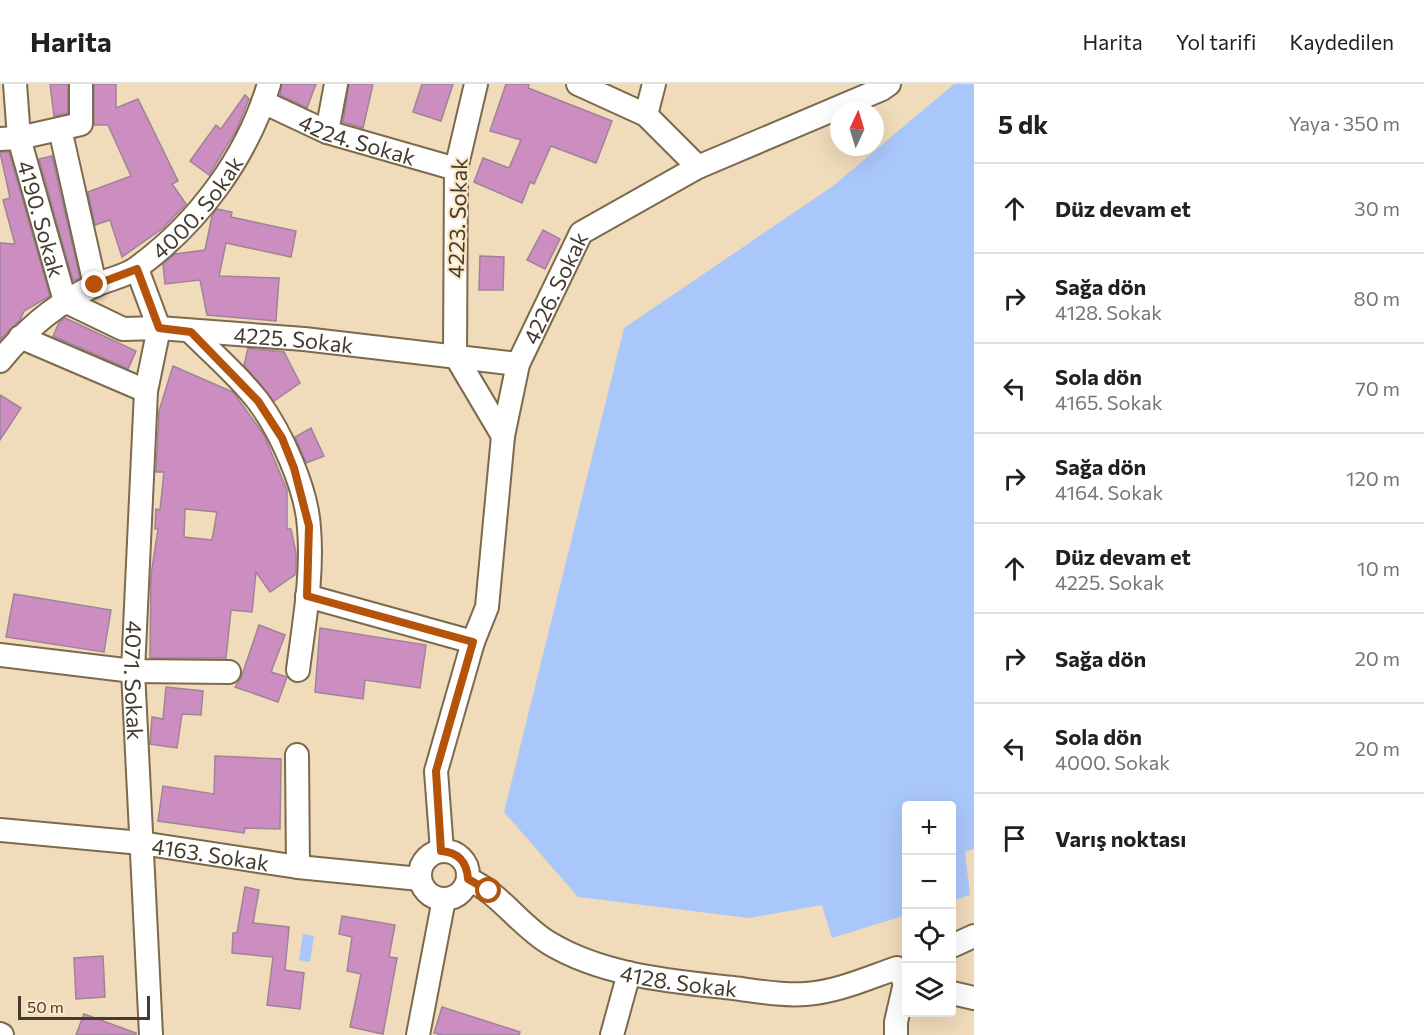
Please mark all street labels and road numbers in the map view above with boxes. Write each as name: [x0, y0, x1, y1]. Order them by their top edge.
street label: 4224. Sokak: [295, 107, 419, 170]
street label: 4000. Sokak: [146, 151, 248, 264]
street label: 4190. Sokak: [12, 157, 71, 280]
street label: 4223. Sokak: [441, 157, 473, 279]
street label: 4226. Sokak: [516, 227, 593, 348]
street label: 4225. Sokak: [233, 320, 355, 358]
street label: 4071. Sokak: [119, 620, 150, 741]
street label: 4163. Sokak: [150, 831, 271, 876]
street label: 4128. Sokak: [618, 958, 739, 1002]

